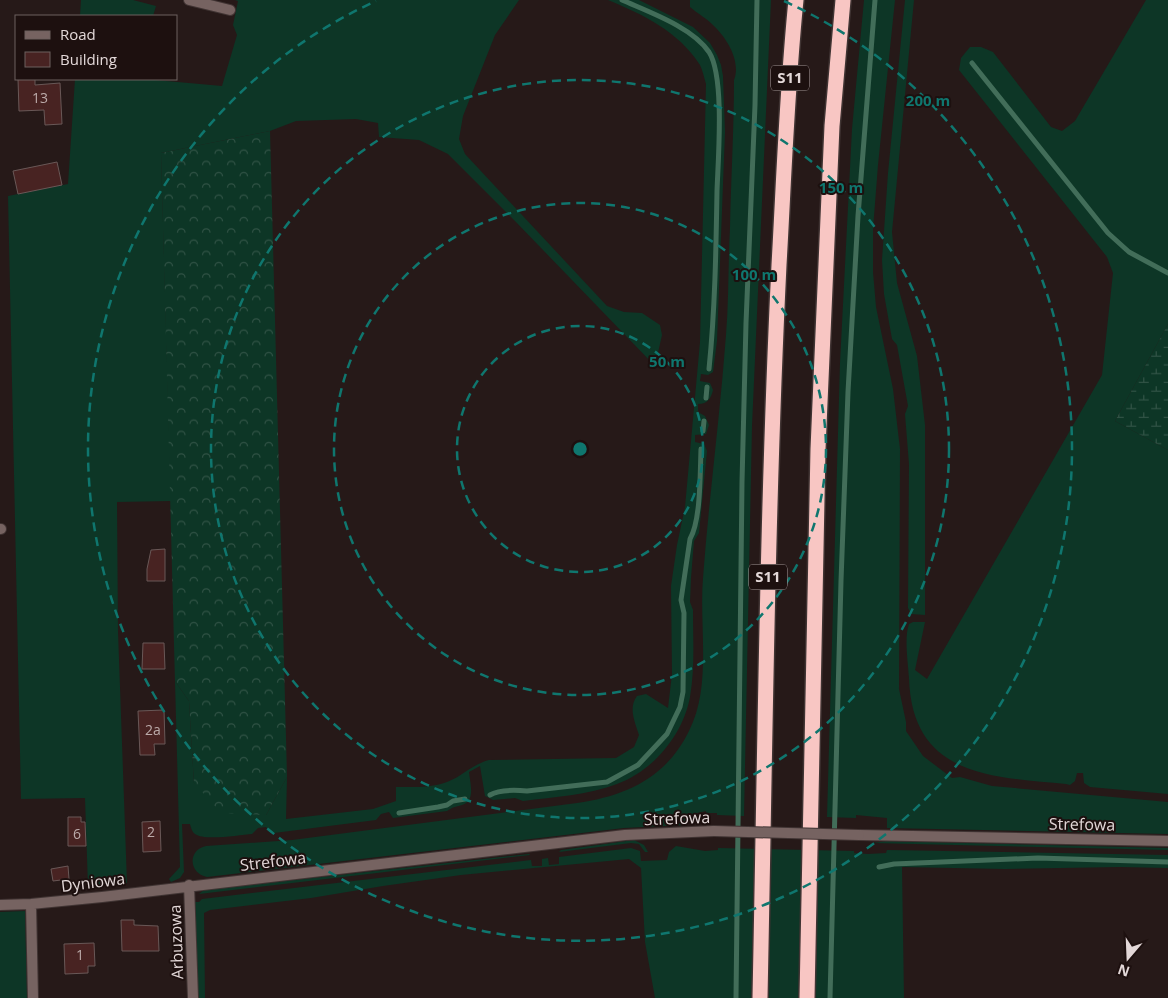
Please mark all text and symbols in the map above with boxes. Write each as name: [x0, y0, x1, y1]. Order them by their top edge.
legend: [15, 15, 178, 80]
text: Road: [60, 24, 96, 44]
text: Building: [60, 49, 117, 69]
road number: S11: [771, 66, 809, 90]
house number: 13: [32, 88, 48, 107]
text: 200 m: [906, 90, 950, 110]
text: 150 m: [819, 177, 863, 197]
text: 100 m: [732, 264, 776, 284]
text: 50 m: [649, 351, 685, 371]
centre of rings: [571, 440, 589, 458]
road number: S11: [749, 564, 787, 590]
house number: 2a: [145, 720, 161, 739]
street label: Strefowa: [643, 806, 711, 830]
street label: Strefowa: [1049, 812, 1115, 836]
house number: 2: [147, 822, 155, 841]
house number: 6: [73, 824, 81, 843]
street label: Strefowa: [239, 846, 307, 876]
street label: Dyniowa: [60, 867, 126, 897]
street label: Arbuzowa: [164, 904, 188, 980]
north arrow: [1103, 933, 1153, 983]
house number: 1: [76, 945, 84, 964]
text: N: [1115, 960, 1132, 982]

